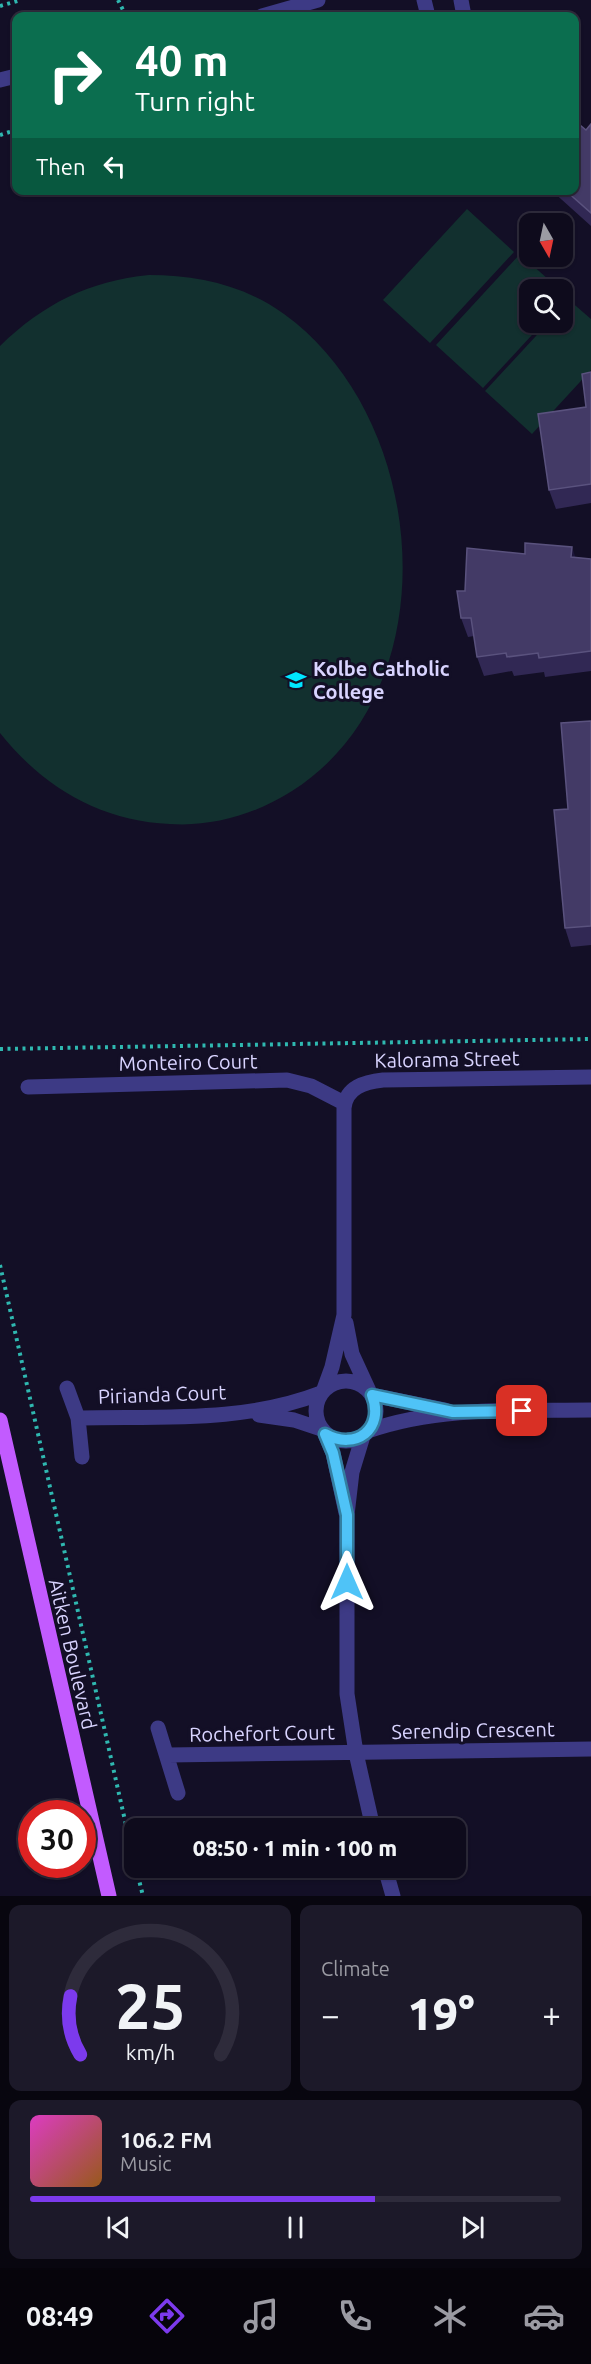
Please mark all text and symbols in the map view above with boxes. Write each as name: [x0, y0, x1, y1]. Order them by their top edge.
icon: right: [36, 36, 114, 114]
text: 40 m: [135, 37, 229, 84]
text: Turn right: [135, 86, 255, 116]
icon: left: [98, 150, 131, 183]
text: Then: [36, 154, 86, 179]
north arrow: [519, 213, 573, 267]
map controls: [519, 213, 573, 333]
button: search: [519, 279, 573, 333]
place label: Kolbe Catholic College: [313, 657, 450, 703]
school or university icon: Kolbe Catholic College: [284, 668, 308, 692]
street label: Kalorama Street: [374, 1046, 520, 1072]
street label: Monteiro Court: [118, 1049, 258, 1075]
street label: Pirianda Court: [97, 1380, 227, 1408]
pin: [496, 1385, 547, 1436]
icon: arrive: [505, 1394, 538, 1427]
position arrow: [315, 1550, 379, 1614]
street label: Aitken Boulevard: [44, 1576, 102, 1732]
street label: Serendip Crescent: [391, 1717, 555, 1743]
street label: Rochefort Court: [189, 1720, 335, 1746]
speed limit sign: 30: [18, 1800, 96, 1878]
text: 08:50 · 1 min · 100 m: [193, 1835, 397, 1860]
text: Climate: [321, 1957, 390, 1980]
text: 25: [115, 1971, 185, 2041]
text: 19°: [407, 1988, 475, 2039]
text: −: [321, 1996, 340, 2033]
text: +: [542, 1996, 561, 2033]
text: km/h: [125, 2040, 175, 2064]
text: 106.2 FM: [120, 2127, 212, 2152]
text: Music: [120, 2152, 172, 2175]
icon: previous: [102, 2211, 135, 2244]
icon: pause: [279, 2211, 312, 2244]
icon: next: [456, 2211, 489, 2244]
icon: directions: [146, 2295, 188, 2337]
icon: music: [240, 2295, 282, 2337]
icon: phone: [334, 2295, 376, 2337]
icon: climate: [429, 2295, 471, 2337]
icon: car: [523, 2295, 565, 2337]
text: 08:49: [26, 2301, 94, 2331]

